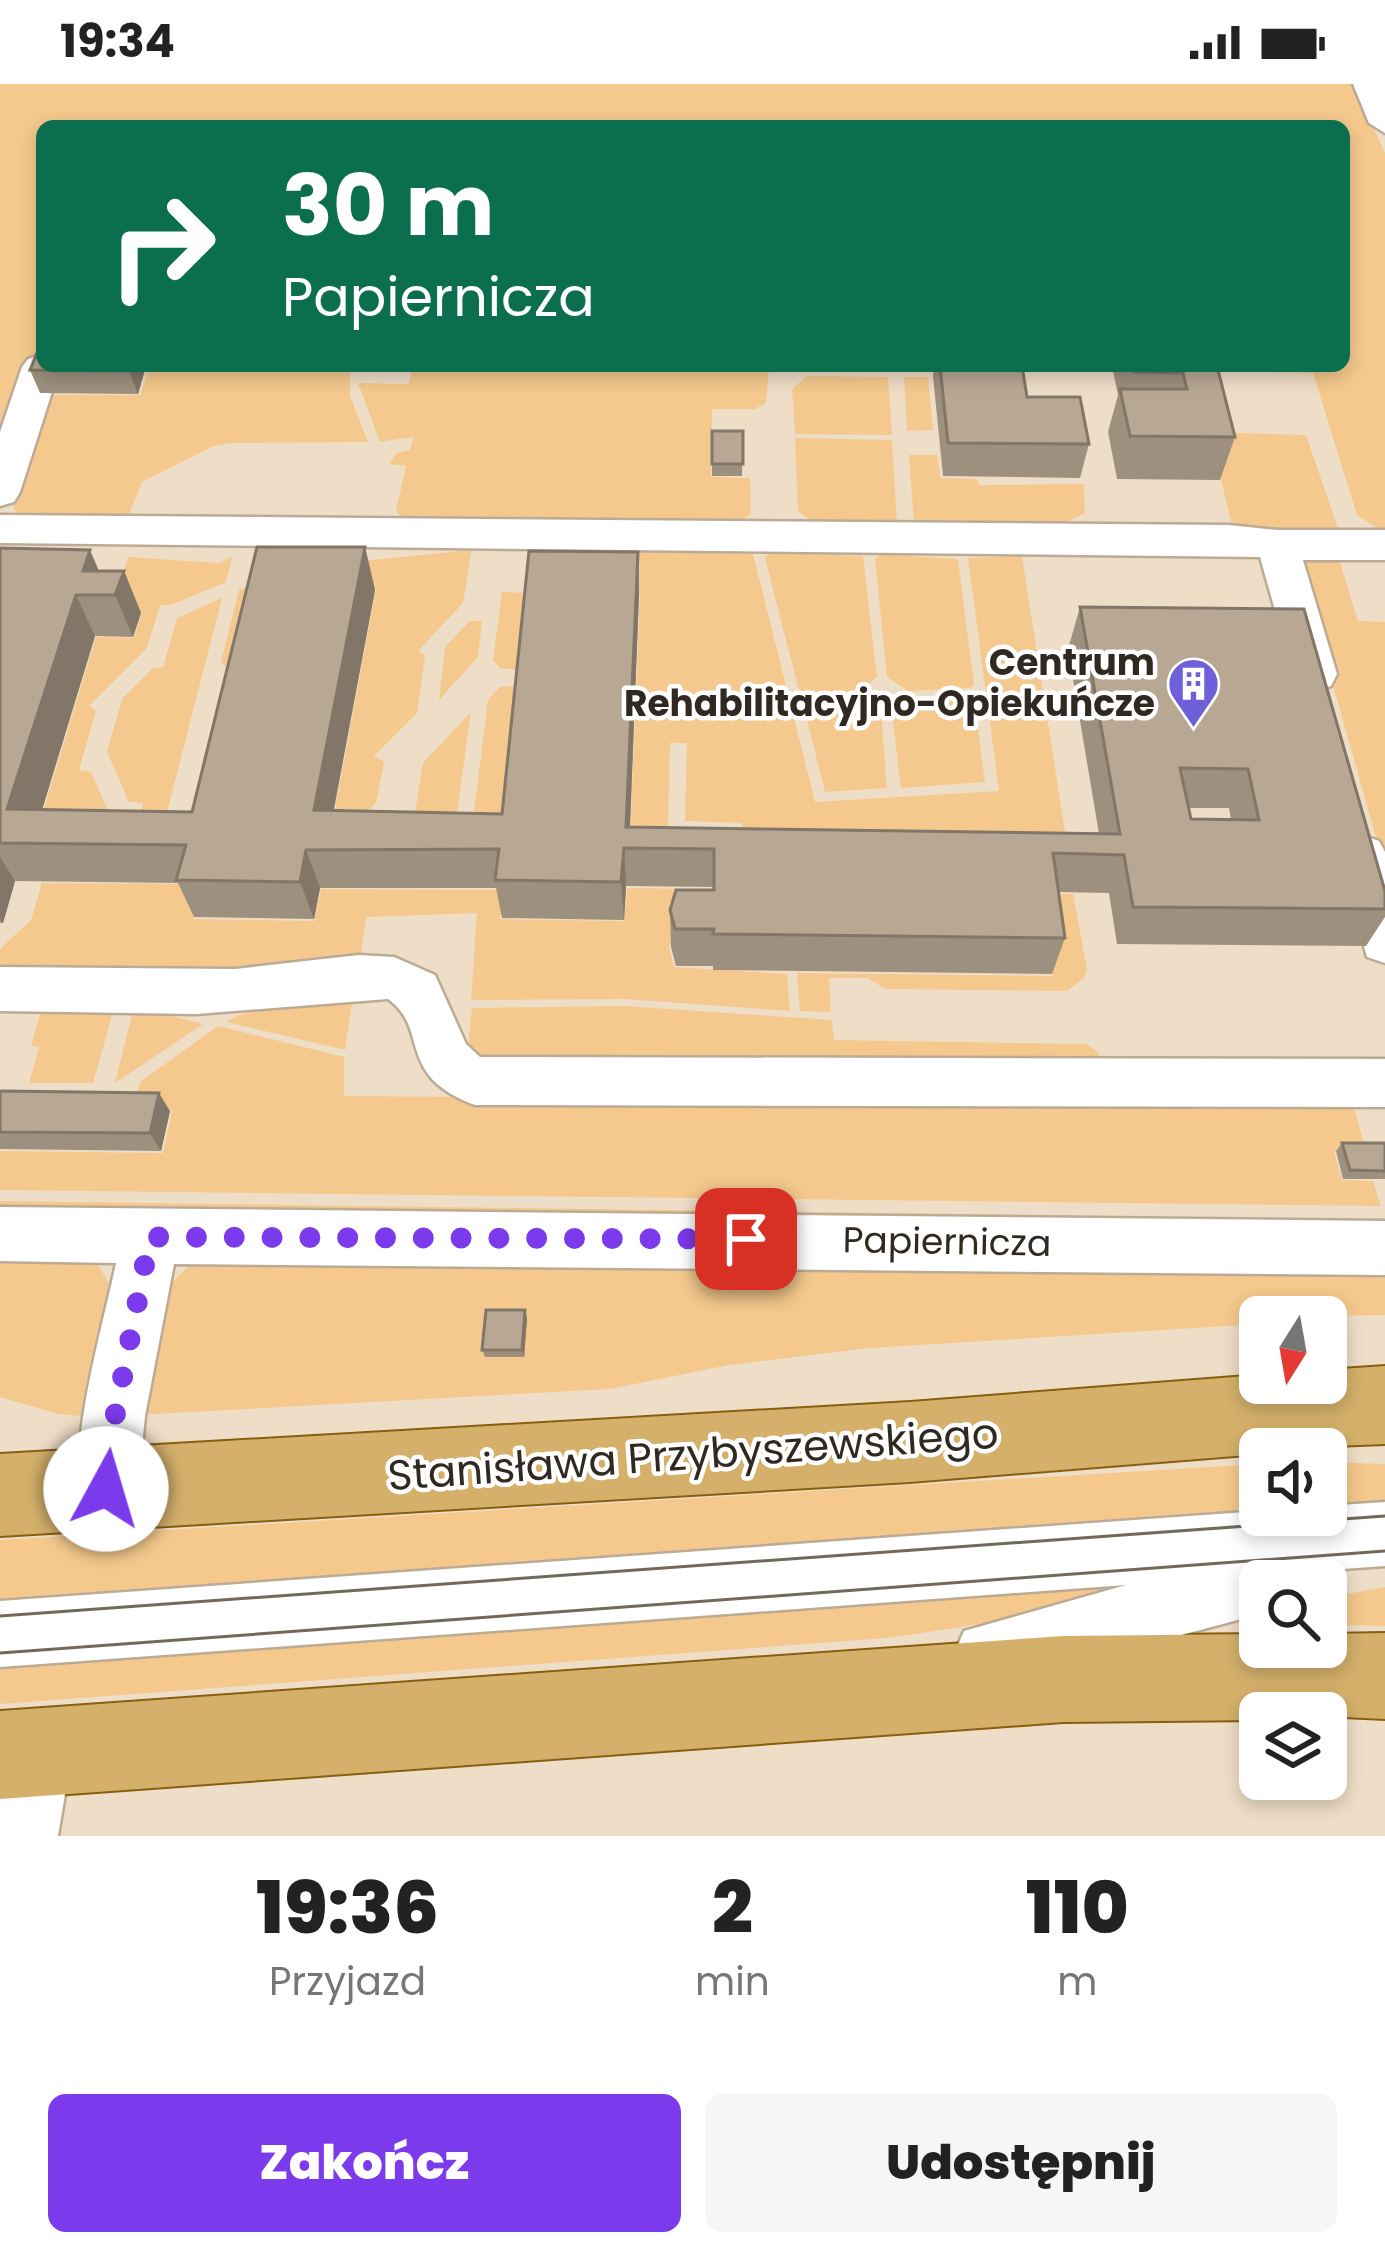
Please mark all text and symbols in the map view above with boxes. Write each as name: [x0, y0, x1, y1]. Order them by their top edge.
text: 19:34: [60, 10, 175, 73]
text: 30 m: [282, 147, 494, 264]
icon: right: [84, 168, 240, 324]
text: Papiernicza: [282, 259, 595, 335]
place label: Centrum Rehabilitacyjno-Opiekuńcze: [624, 637, 1155, 729]
building icon: Centrum Rehabilitacyjno-Opiekuńcze: [1166, 655, 1222, 729]
pin: [695, 1188, 797, 1290]
icon: arrive: [713, 1206, 779, 1272]
street label: Papiernicza: [842, 1214, 1052, 1269]
north arrow: [1239, 1296, 1347, 1404]
map controls: [1239, 1296, 1347, 1800]
street label: Stanisława Przybyszewskiego: [386, 1404, 1000, 1505]
position arrow: [43, 1426, 169, 1552]
button: sound: [1239, 1428, 1347, 1536]
button: search: [1239, 1560, 1347, 1668]
button: layers: [1239, 1692, 1347, 1800]
text: 19:36: [256, 1857, 439, 1958]
text: 2: [712, 1857, 753, 1958]
text: 110: [1026, 1857, 1129, 1958]
text: Przyjazd: [269, 1954, 426, 2009]
text: min: [695, 1954, 770, 2009]
text: m: [1057, 1954, 1097, 2009]
button: Zakończ: [48, 2094, 681, 2232]
button: Udostępnij: [705, 2094, 1337, 2232]

